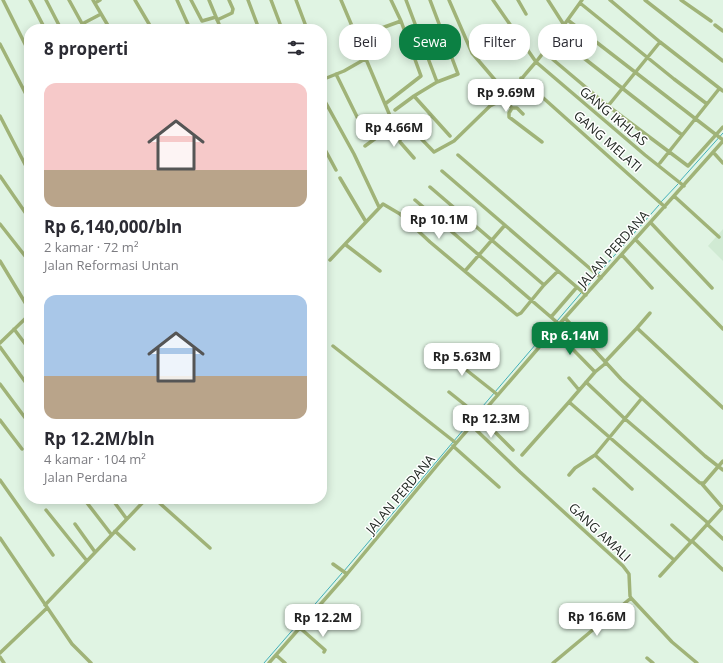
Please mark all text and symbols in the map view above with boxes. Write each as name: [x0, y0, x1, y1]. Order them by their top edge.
chip: Beli: [339, 24, 391, 60]
chip: Sewa: [399, 24, 461, 60]
chip: Filter: [469, 24, 530, 60]
chip: Baru: [538, 24, 597, 60]
text: 8 properti: [44, 37, 128, 60]
icon: filters: [285, 37, 307, 59]
pin: Rp 9.69M: [465, 79, 547, 113]
street label: GANG IKHLAS: [576, 82, 652, 150]
text: Rp 9.69M: [477, 83, 535, 101]
street label: GANG MELATI: [570, 106, 646, 176]
icon: home: [140, 109, 212, 181]
pin: Rp 4.66M: [353, 114, 435, 148]
text: Rp 4.66M: [365, 118, 423, 136]
pin: Rp 10.1M: [398, 206, 480, 240]
street label: JALAN PERDANA: [572, 206, 653, 293]
text: Rp 10.1M: [410, 210, 468, 228]
text: Rp 6,140,000/bln: [44, 215, 182, 238]
text: 2 kamar · 72 m²: [44, 238, 138, 256]
text: Jalan Reformasi Untan: [44, 256, 179, 274]
icon: home: [140, 321, 212, 393]
pin: Rp 6.14M: [529, 322, 611, 356]
text: Rp 6.14M: [541, 326, 599, 344]
pin: Rp 5.63M: [421, 343, 503, 377]
text: Rp 5.63M: [433, 347, 491, 365]
pin: Rp 12.3M: [450, 405, 532, 439]
text: Rp 12.3M: [462, 409, 520, 427]
text: Rp 12.2M/bln: [44, 427, 155, 450]
text: 4 kamar · 104 m²: [44, 450, 146, 468]
street label: JALAN PERDANA: [360, 450, 439, 539]
text: Jalan Perdana: [44, 468, 127, 486]
street label: GANG AMALI: [565, 499, 635, 565]
pin: Rp 16.6M: [556, 603, 638, 637]
pin: Rp 12.2M: [282, 604, 364, 638]
text: Rp 16.6M: [568, 607, 626, 625]
text: Rp 12.2M: [294, 608, 352, 626]

